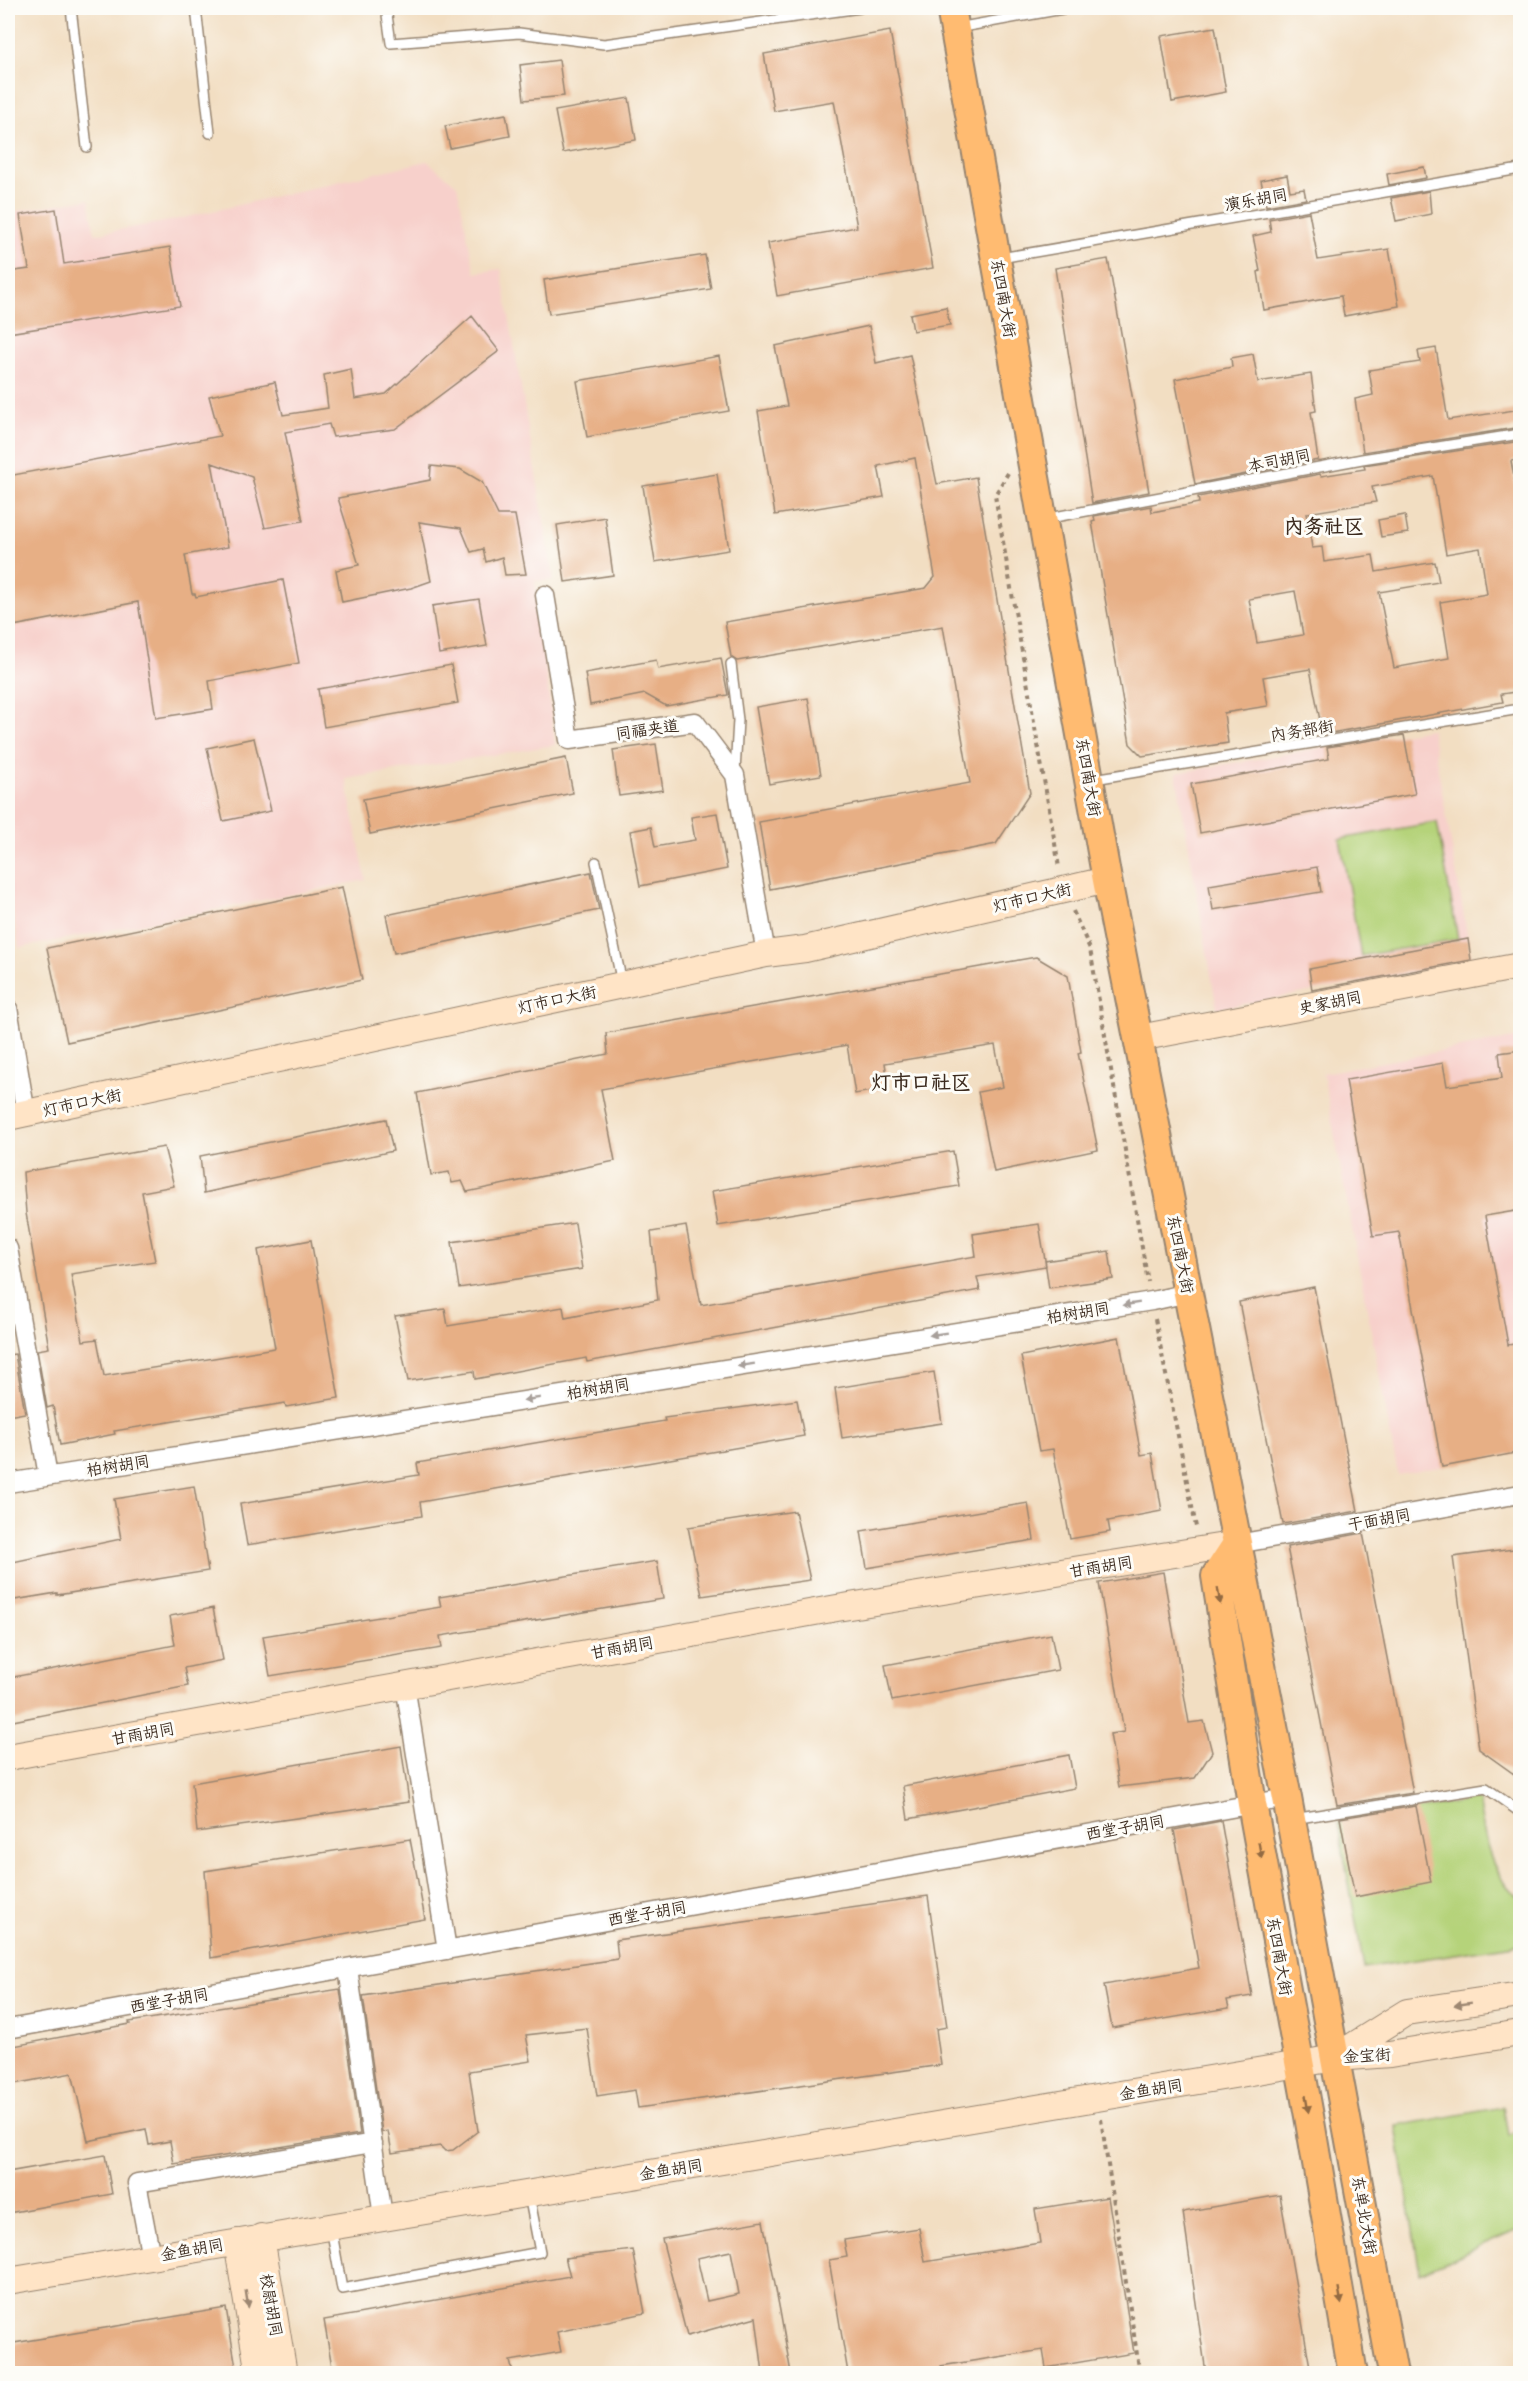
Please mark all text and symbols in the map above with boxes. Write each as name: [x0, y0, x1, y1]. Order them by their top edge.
street label: 演乐胡同: [1223, 184, 1289, 214]
street label: 东四南大街: [987, 257, 1021, 339]
street label: 本司胡同: [1246, 444, 1312, 476]
district label: 内务社区: [1284, 513, 1364, 538]
street label: 同福夹道: [614, 715, 680, 743]
street label: 内务部街: [1269, 715, 1335, 745]
street label: 东四南大街: [1072, 736, 1106, 818]
street label: 灯市口大街: [991, 878, 1073, 916]
street label: 灯市口大街: [516, 981, 598, 1017]
street label: 史家胡同: [1297, 986, 1363, 1018]
district label: 灯市口社区: [871, 1069, 971, 1094]
street label: 灯市口大街: [41, 1084, 123, 1120]
street label: 东四南大街: [1164, 1213, 1198, 1295]
street label: 柏树胡同: [1045, 1297, 1111, 1327]
one-way arrow: [1121, 1299, 1140, 1308]
one-way arrow: [929, 1330, 948, 1339]
one-way arrow: [736, 1360, 755, 1369]
street label: 柏树胡同: [565, 1373, 631, 1403]
one-way arrow: [523, 1394, 542, 1403]
street label: 柏树胡同: [85, 1450, 151, 1480]
street label: 干面胡同: [1346, 1504, 1412, 1534]
street label: 甘雨胡同: [1068, 1551, 1134, 1581]
one-way arrow: [1215, 1586, 1224, 1605]
street label: 甘雨胡同: [589, 1632, 655, 1662]
street label: 甘雨胡同: [110, 1718, 176, 1748]
street label: 西堂子胡同: [1084, 1810, 1166, 1844]
one-way arrow: [1256, 1841, 1265, 1860]
street label: 西堂子胡同: [606, 1896, 688, 1930]
street label: 东四南大街: [1263, 1915, 1297, 1997]
street label: 西堂子胡同: [128, 1983, 210, 2017]
one-way arrow: [1453, 1999, 1472, 2008]
street label: 金宝街: [1343, 2044, 1391, 2066]
street label: 金鱼胡同: [1118, 2074, 1184, 2104]
one-way arrow: [1303, 2095, 1312, 2114]
street label: 金鱼胡同: [638, 2154, 704, 2184]
street label: 东单北大街: [1348, 2174, 1382, 2256]
street label: 金鱼胡同: [159, 2234, 225, 2264]
street label: 校尉胡同: [257, 2272, 287, 2338]
one-way arrow: [1336, 2287, 1345, 2306]
one-way arrow: [243, 2290, 252, 2309]

